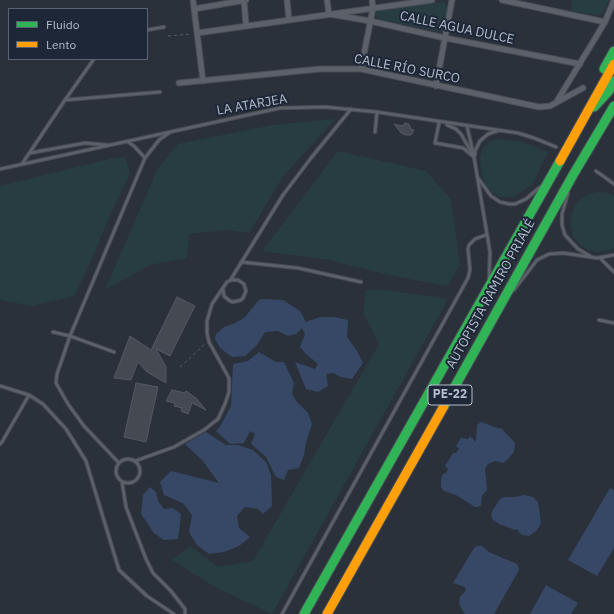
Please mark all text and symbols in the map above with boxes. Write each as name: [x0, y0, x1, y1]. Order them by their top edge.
legend: [8, 8, 148, 60]
street label: CALLE AGUA DULCE: [398, 8, 516, 48]
text: Fluido: [46, 17, 79, 32]
text: Lento: [46, 37, 76, 52]
street label: CALLE RÍO SURCO: [353, 51, 461, 87]
street label: LA ATARJEA: [216, 91, 288, 119]
street label: AUTOPISTA RAMIRO PRIALÉ: [443, 217, 539, 371]
road number: PE-22: [428, 385, 472, 405]

